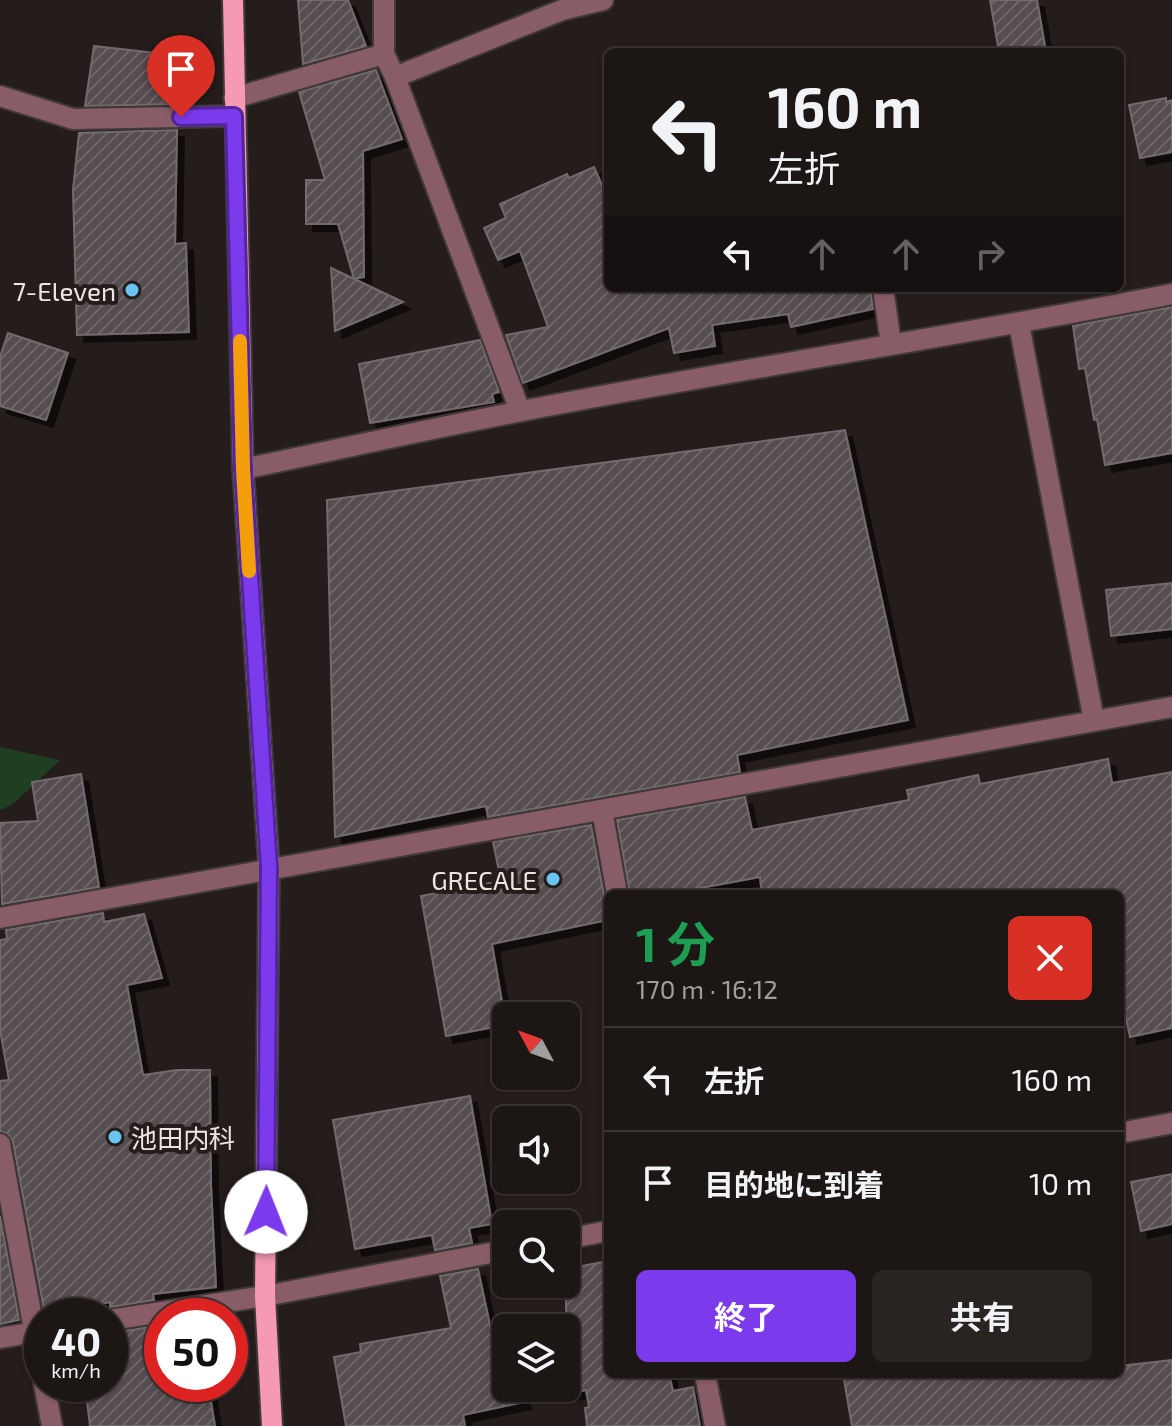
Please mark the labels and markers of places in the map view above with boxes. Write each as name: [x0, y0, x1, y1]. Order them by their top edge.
pin: [147, 35, 215, 117]
place label: 7-Eleven: [13, 275, 116, 306]
marker: 7-Eleven: [123, 281, 141, 299]
place label: GRECALE: [431, 864, 537, 895]
marker: GRECALE: [544, 870, 562, 888]
place label: 池田内科: [131, 1122, 235, 1153]
marker: 池田内科: [106, 1128, 124, 1146]

